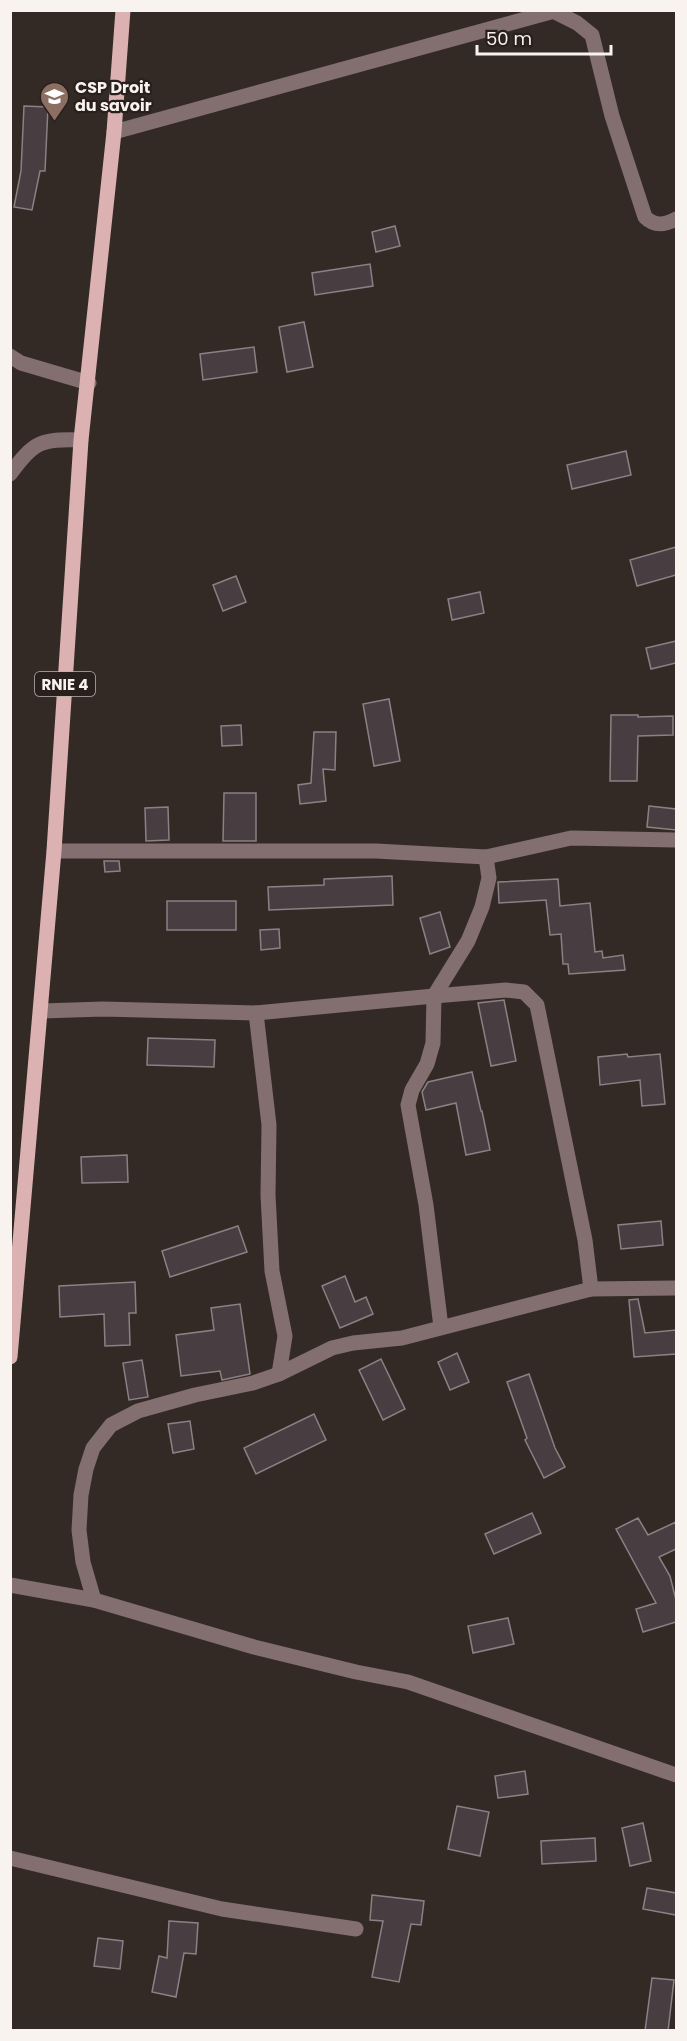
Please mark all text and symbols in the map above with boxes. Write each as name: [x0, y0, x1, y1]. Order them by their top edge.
scale bar: [477, 18, 610, 56]
text: 50 m: [486, 26, 532, 51]
place label: CSP Droit du savoir: [75, 76, 152, 117]
school or university icon: CSP Droit du savoir: [38, 80, 70, 122]
road number: RNIE 4: [35, 672, 95, 696]

